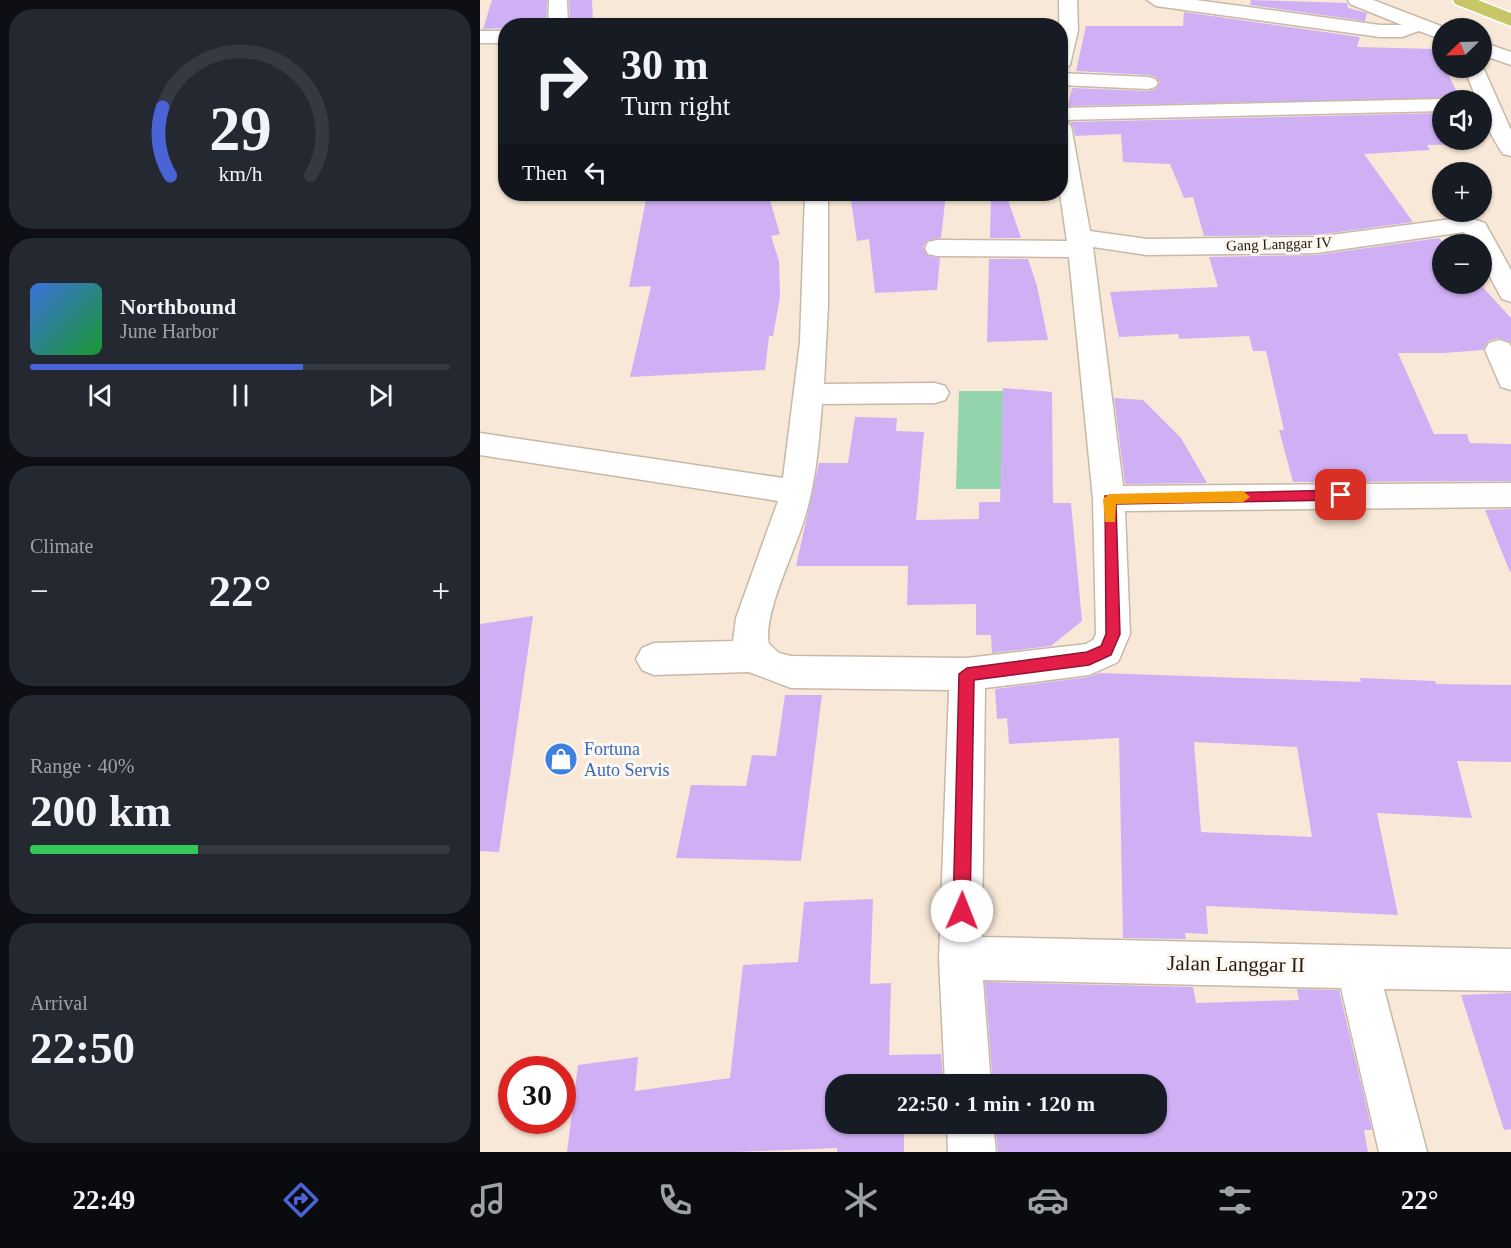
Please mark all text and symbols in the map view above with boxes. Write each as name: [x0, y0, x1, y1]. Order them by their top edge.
north arrow: [1432, 18, 1492, 78]
map controls: [1432, 18, 1492, 294]
icon: right: [522, 42, 600, 120]
text: 30 m: [621, 42, 709, 88]
button: sound: [1432, 90, 1492, 150]
text: Turn right: [621, 91, 730, 121]
text: 29: [209, 94, 271, 163]
icon: left: [579, 156, 612, 189]
text: Then: [522, 160, 567, 185]
text: km/h: [218, 162, 262, 186]
button: +: [1432, 162, 1492, 222]
street label: Gang Langgar IV: [1226, 234, 1332, 254]
button: −: [1432, 234, 1492, 294]
text: Northbound: [120, 294, 236, 319]
text: June Harbor: [120, 320, 218, 342]
icon: previous: [84, 379, 117, 412]
icon: pause: [224, 379, 257, 412]
icon: next: [364, 379, 397, 412]
pin: [1315, 469, 1366, 520]
icon: arrive: [1324, 478, 1357, 511]
text: Climate: [30, 535, 93, 557]
text: 22°: [209, 566, 272, 616]
text: −: [30, 573, 49, 609]
text: +: [431, 573, 450, 609]
place label: Fortuna Auto Servis: [584, 739, 670, 780]
shop icon: Fortuna Auto Servis: [543, 741, 579, 777]
text: Range · 40%: [30, 755, 134, 777]
text: 200 km: [30, 786, 171, 836]
position arrow: [930, 879, 994, 943]
street label: Jalan Langgar II: [1167, 951, 1305, 977]
text: Arrival: [30, 992, 88, 1014]
text: 22:50: [30, 1023, 135, 1073]
speed limit sign: 30: [498, 1056, 576, 1134]
text: 22:50 · 1 min · 120 m: [897, 1091, 1095, 1116]
icon: directions: [280, 1179, 322, 1221]
icon: music: [467, 1179, 509, 1221]
icon: phone: [654, 1179, 696, 1221]
icon: climate: [840, 1179, 882, 1221]
icon: car: [1027, 1179, 1069, 1221]
icon: filters: [1214, 1179, 1256, 1221]
text: 22:49: [72, 1185, 135, 1215]
text: 22°: [1401, 1185, 1439, 1215]

